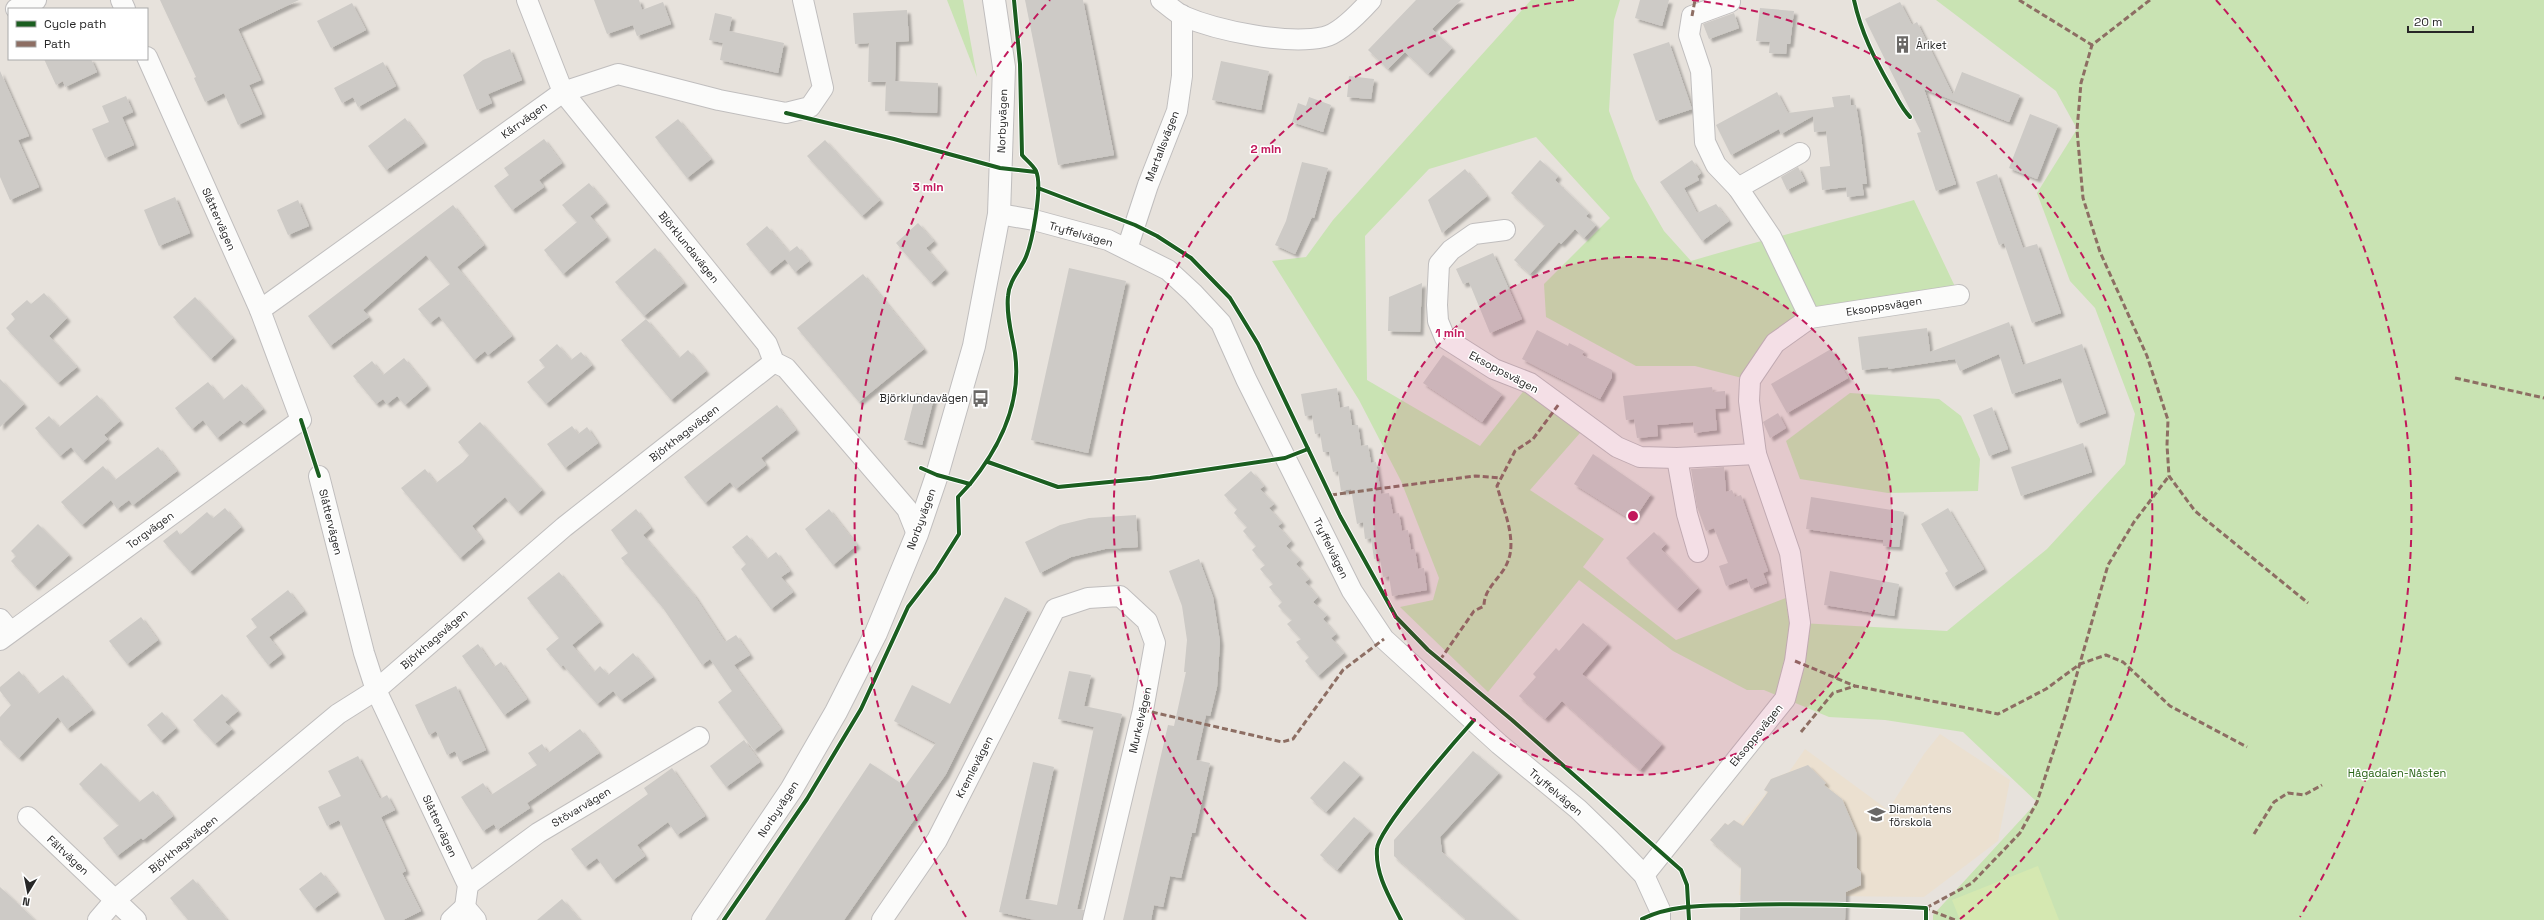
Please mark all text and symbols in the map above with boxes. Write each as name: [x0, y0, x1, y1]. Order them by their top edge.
legend: [8, 8, 148, 60]
scale bar: [2408, 8, 2473, 34]
text: 20 m: [2414, 14, 2442, 30]
text: Cycle path: [44, 16, 106, 32]
building icon: Åriket: [1893, 35, 1913, 55]
text: Path: [44, 36, 70, 52]
place label: Åriket: [1916, 38, 1947, 52]
street label: Norbyvägen: [994, 89, 1010, 153]
street label: Kärrvägen: [498, 99, 550, 141]
street label: Martallsvägen: [1142, 109, 1182, 183]
text: 2 min: [1250, 141, 1282, 157]
text: 3 min: [912, 179, 944, 195]
street label: Slåttervägen: [199, 185, 239, 253]
street label: Björklundavägen: [656, 208, 722, 286]
street label: Tryffelvägen: [1047, 218, 1115, 250]
street label: Eksoppsvägen: [1845, 293, 1923, 319]
text: 1 min: [1435, 325, 1465, 341]
street label: Eksoppsvägen: [1467, 348, 1541, 396]
bus stop icon: Björklundavägen: [971, 388, 991, 408]
place label: Björklundavägen: [880, 391, 968, 405]
street label: Björkhagsvägen: [646, 401, 722, 465]
street label: Norbyvägen: [903, 486, 939, 552]
street label: Slåttervägen: [316, 488, 346, 556]
street label: Torgvägen: [123, 508, 177, 552]
centre of rings: [1626, 509, 1640, 523]
street label: Tryffelvägen: [1310, 515, 1352, 581]
street label: Björkhagsvägen: [397, 606, 471, 672]
street label: Murkelvägen: [1126, 686, 1154, 754]
street label: Eksoppsvägen: [1726, 701, 1786, 769]
street label: Kremlevägen: [952, 734, 996, 800]
street label: Tryffelvägen: [1526, 765, 1586, 819]
park label: Hågadalen-Nåsten: [2348, 766, 2446, 780]
street label: Norbyvägen: [755, 778, 801, 840]
street label: Stövarvägen: [549, 784, 613, 830]
street label: Slåttervägen: [419, 793, 461, 859]
place label: Diamantens förskola: [1889, 802, 1952, 829]
school or university icon: Diamantens förskola: [1866, 805, 1886, 825]
street label: Björkhagsvägen: [146, 812, 220, 876]
street label: Fältvägen: [44, 832, 92, 878]
north arrow: [8, 872, 48, 912]
text: N: [21, 894, 31, 909]

